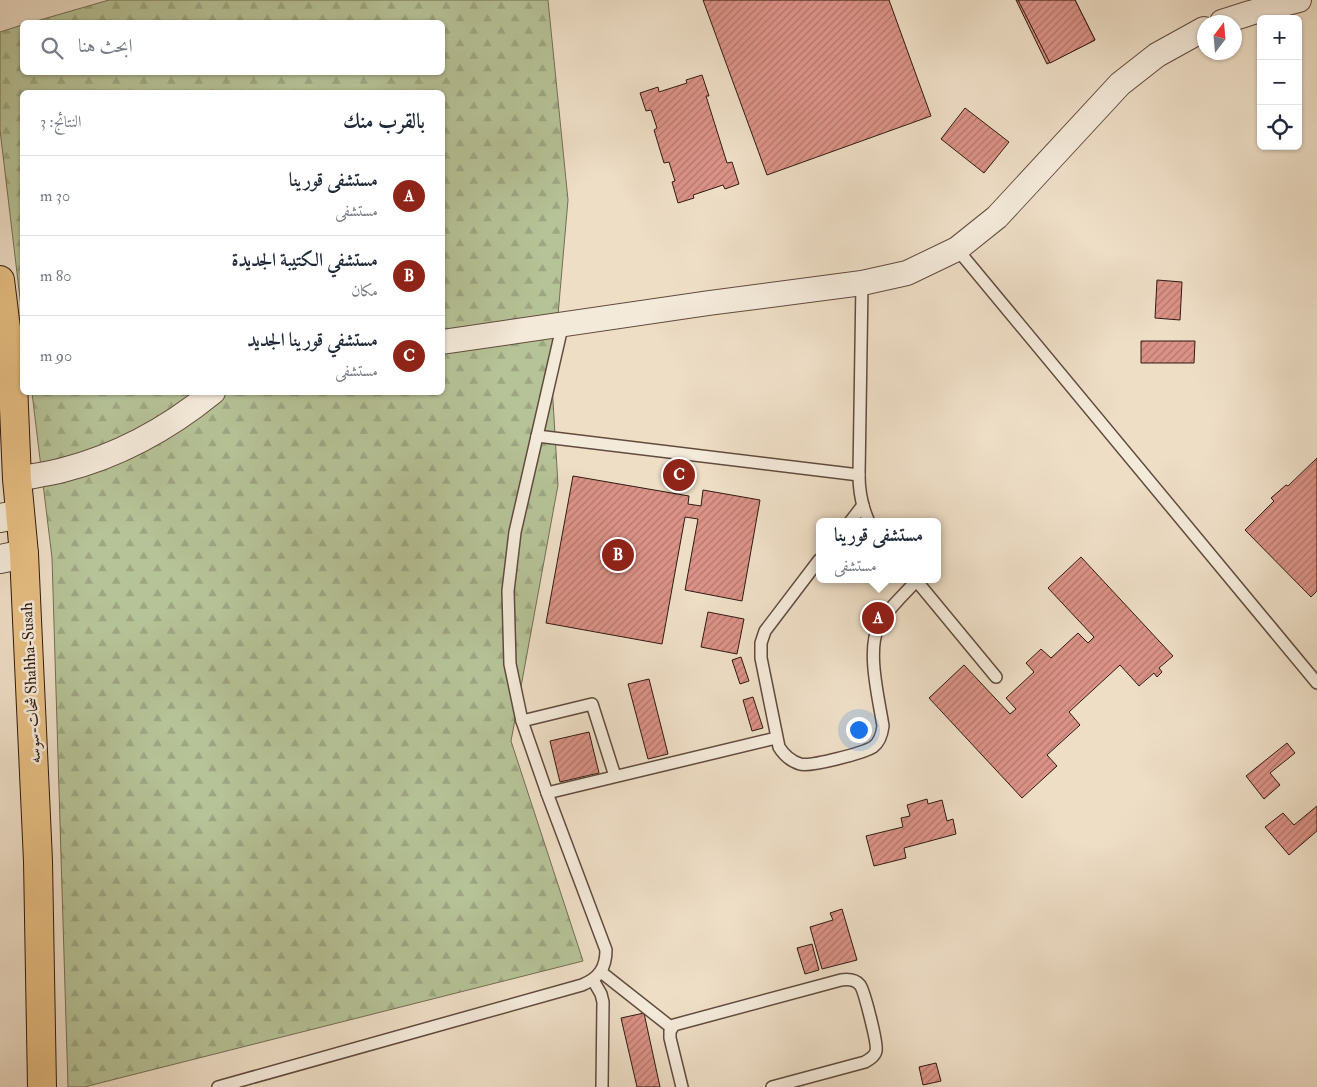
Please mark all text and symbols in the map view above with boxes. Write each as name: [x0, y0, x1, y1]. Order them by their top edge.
north arrow: [1197, 15, 1242, 60]
map controls: [1257, 15, 1302, 150]
button: +: [1257, 15, 1302, 60]
search box: [20, 20, 445, 75]
icon: search: [38, 34, 66, 62]
text: ابحث هنا: [78, 34, 133, 58]
button: −: [1257, 60, 1302, 105]
button: locate: [1257, 105, 1302, 150]
text: بالقرب منك: [343, 108, 425, 135]
text: النتائج: 3: [40, 112, 82, 132]
text: مستشفى قورينا: [289, 168, 378, 192]
text: 30 m: [40, 186, 70, 206]
text: A: [404, 186, 414, 206]
text: مستشفى: [335, 201, 378, 221]
text: مستشفي الكتيبة الجديدة: [232, 248, 378, 272]
text: 80 m: [40, 266, 72, 286]
text: B: [404, 266, 414, 286]
text: مكان: [351, 281, 378, 301]
text: مستشفي قورينا الجديد: [247, 328, 378, 352]
text: 90 m: [40, 346, 72, 366]
text: C: [403, 346, 415, 366]
text: مستشفى: [335, 361, 378, 381]
pin: C: [663, 456, 695, 494]
popup: [816, 518, 941, 583]
text: مستشفى قورينا: [834, 523, 923, 547]
pin: B: [602, 536, 634, 574]
text: مستشفى: [834, 556, 877, 576]
pin: A: [862, 599, 894, 637]
street label: شحات-سوسه Shahha-Susah: [17, 601, 45, 764]
your location: [846, 717, 872, 743]

